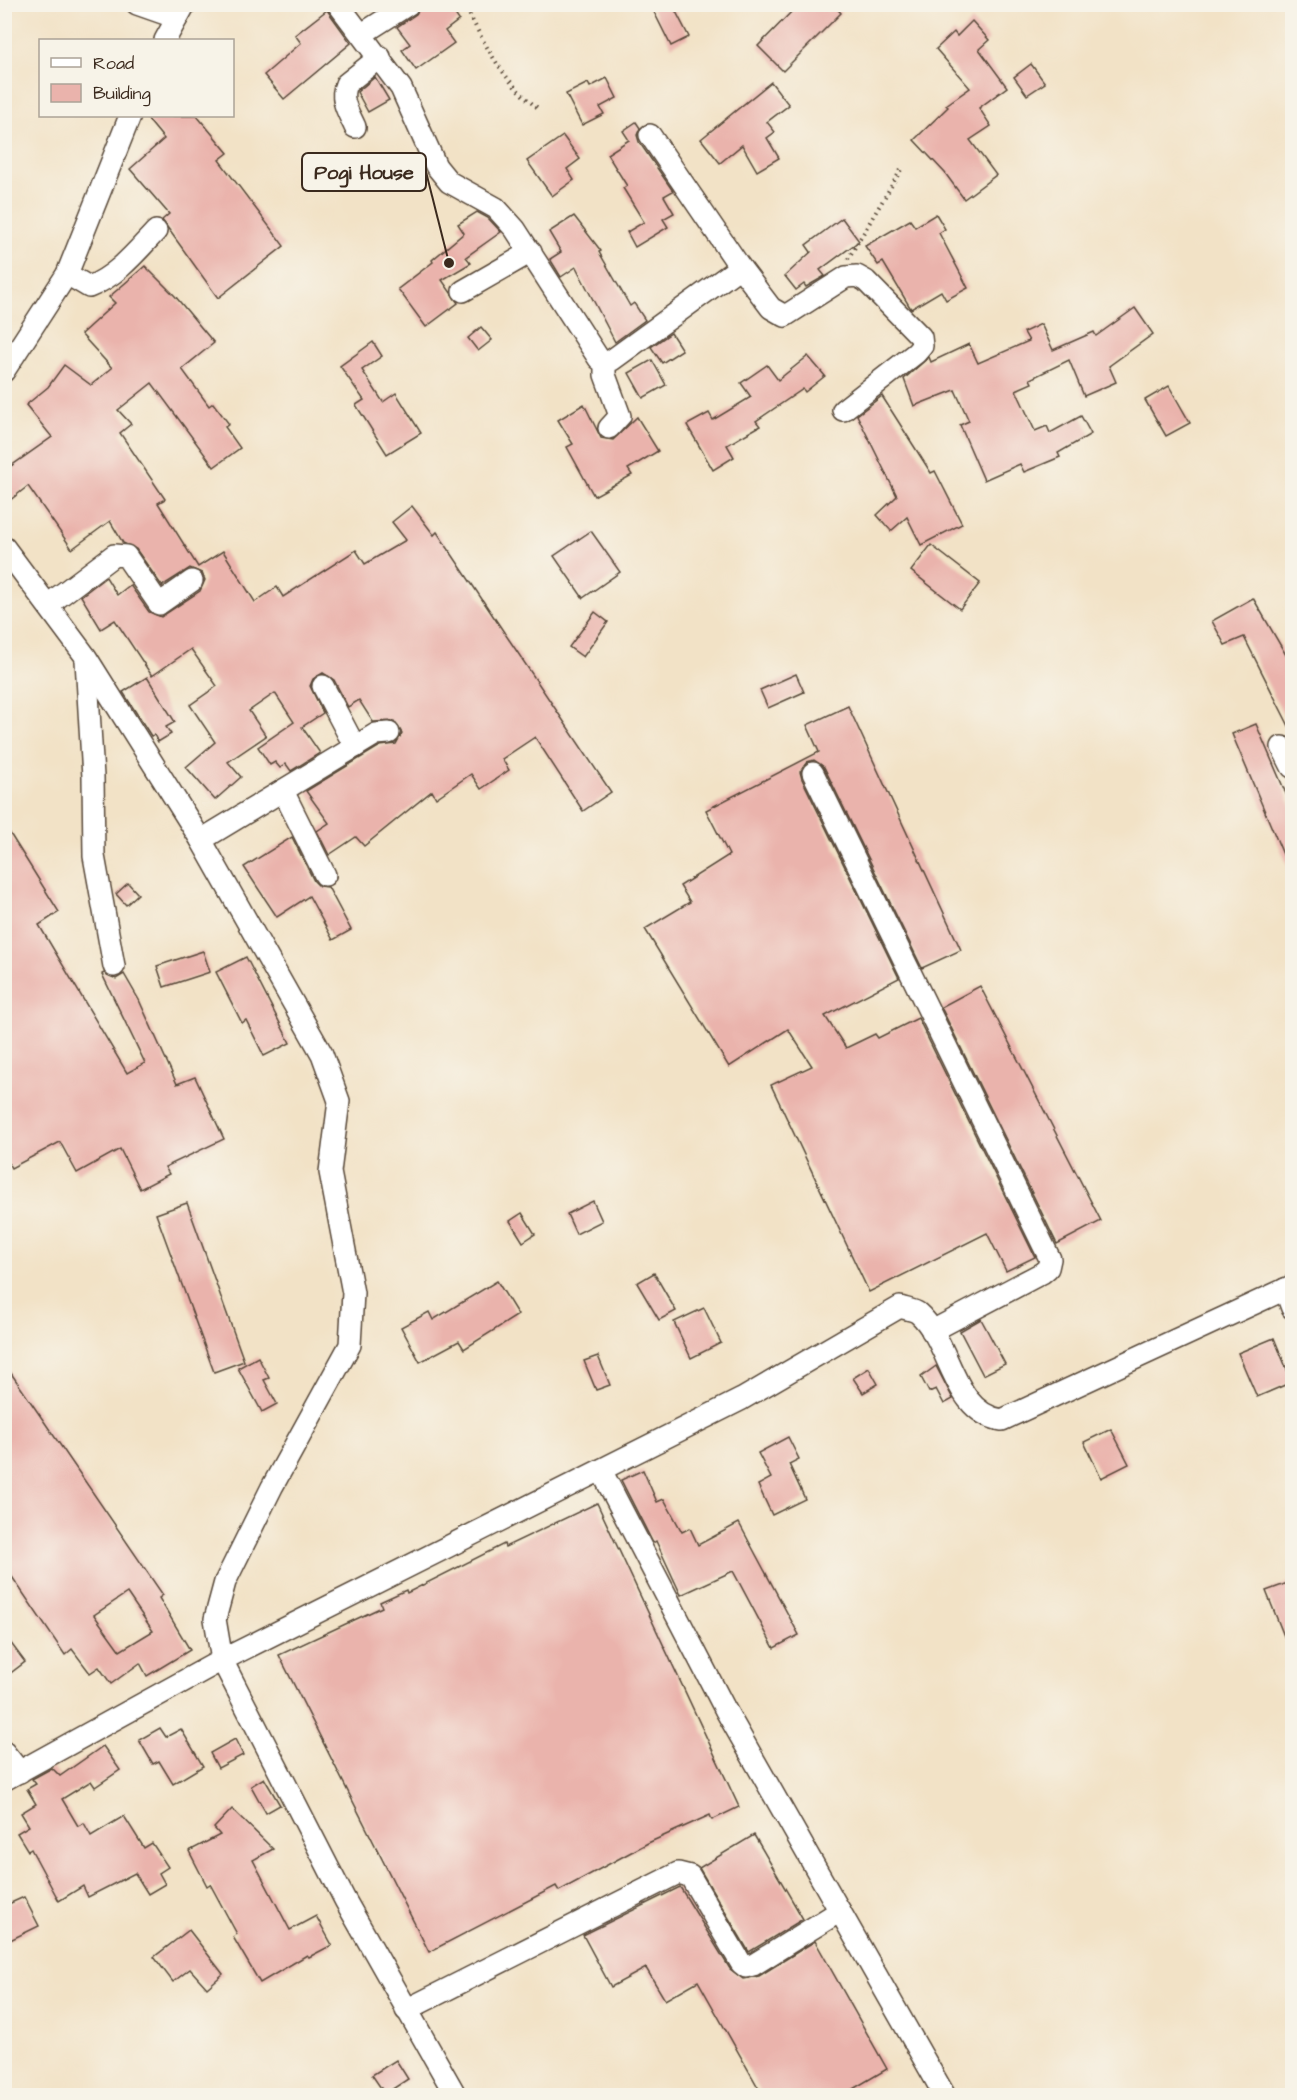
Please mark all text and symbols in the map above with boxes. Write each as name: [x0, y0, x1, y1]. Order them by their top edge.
legend: [39, 39, 234, 117]
text: Road: [93, 51, 134, 76]
text: Building: [93, 81, 151, 107]
callout: Pogi House: [302, 153, 426, 191]
text: Pogi House: [314, 159, 414, 188]

